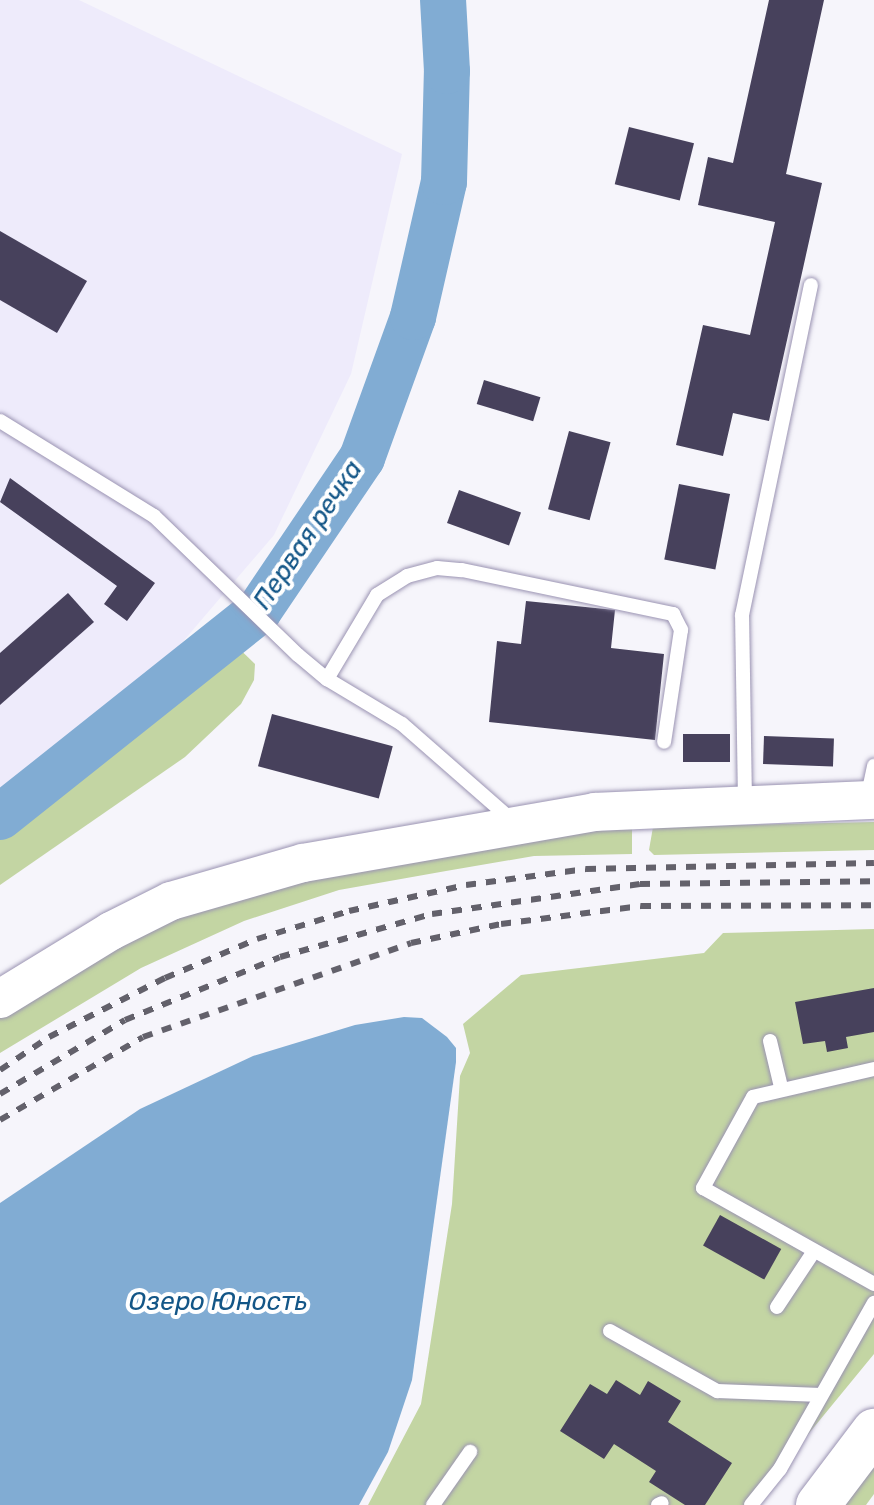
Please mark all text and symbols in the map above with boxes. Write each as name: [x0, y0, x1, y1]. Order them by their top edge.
water label: Первая речка: [247, 455, 369, 615]
water label: Озеро Юность: [129, 1286, 307, 1318]

